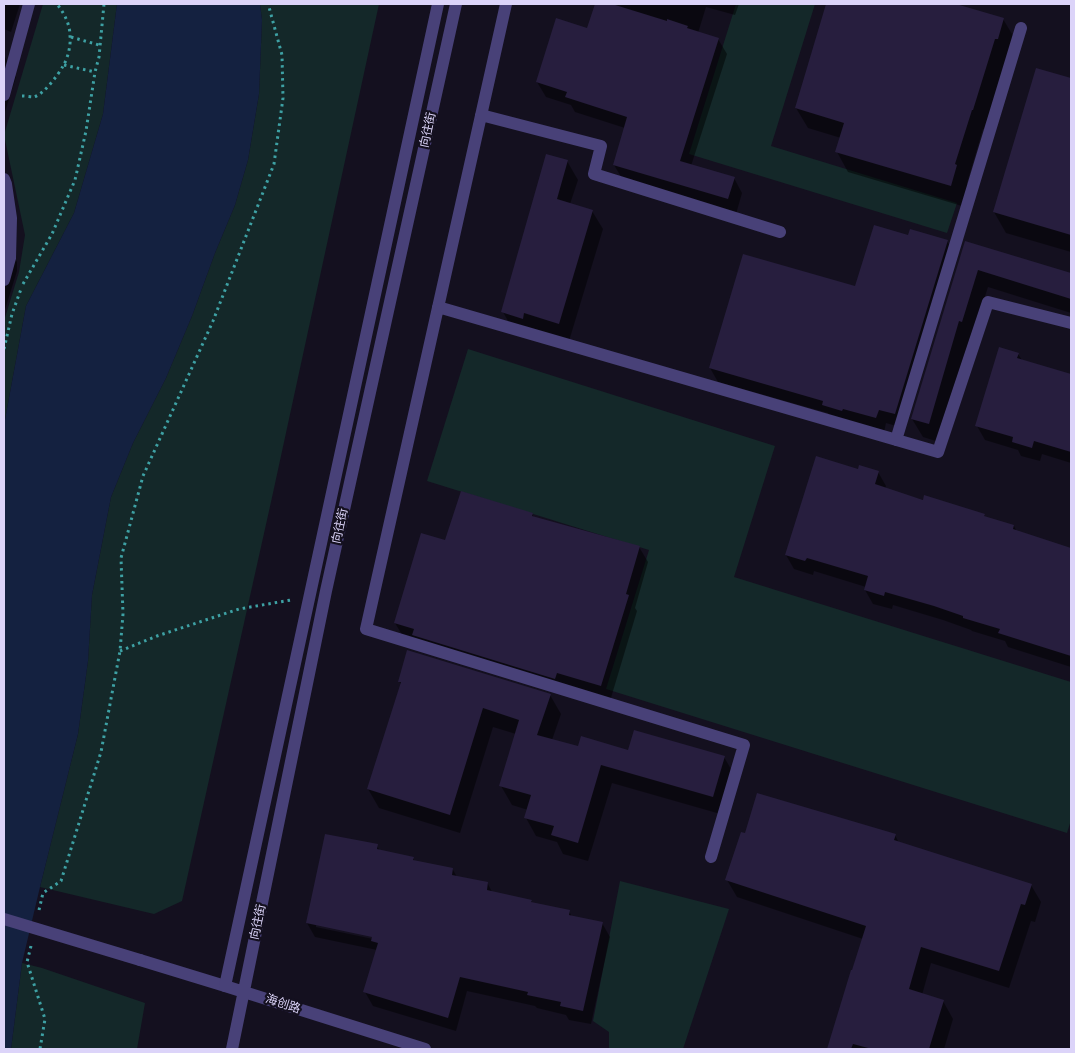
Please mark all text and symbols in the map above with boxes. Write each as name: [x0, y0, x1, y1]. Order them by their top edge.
street label: 向往街: [417, 111, 439, 149]
street label: 向往街: [329, 507, 351, 545]
street label: 向往街: [247, 903, 269, 941]
street label: 海创路: [264, 992, 302, 1016]

